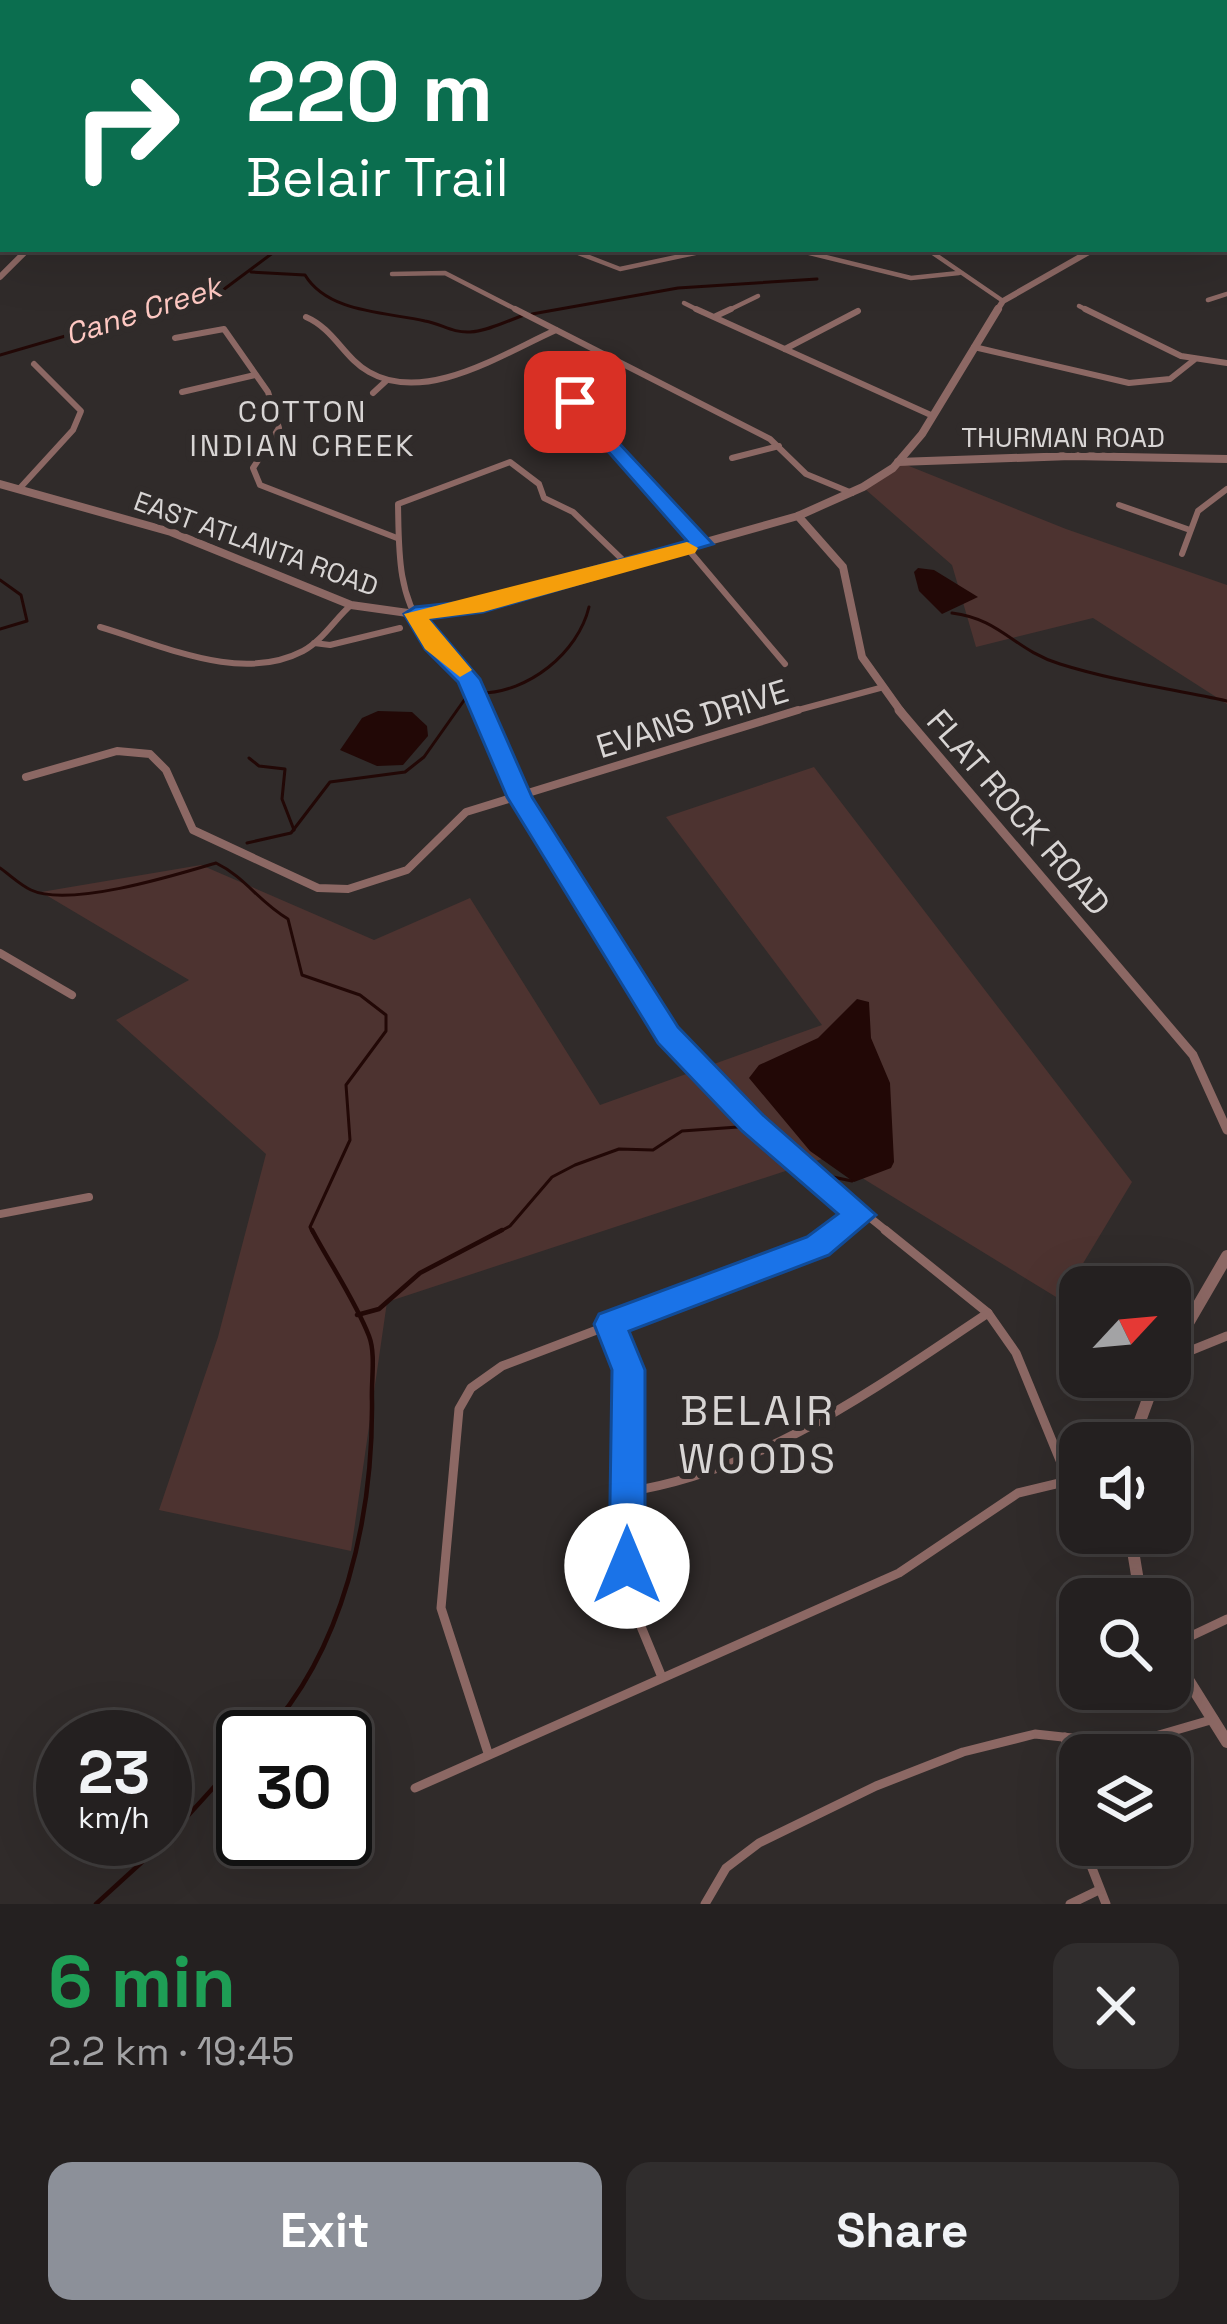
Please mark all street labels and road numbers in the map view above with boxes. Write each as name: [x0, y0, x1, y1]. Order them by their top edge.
street label: THURMAN ROAD: [961, 420, 1165, 455]
street label: EAST ATLANTA ROAD: [129, 483, 383, 604]
street label: EVANS DRIVE: [591, 670, 793, 768]
street label: FLAT ROCK ROAD: [917, 701, 1119, 924]

